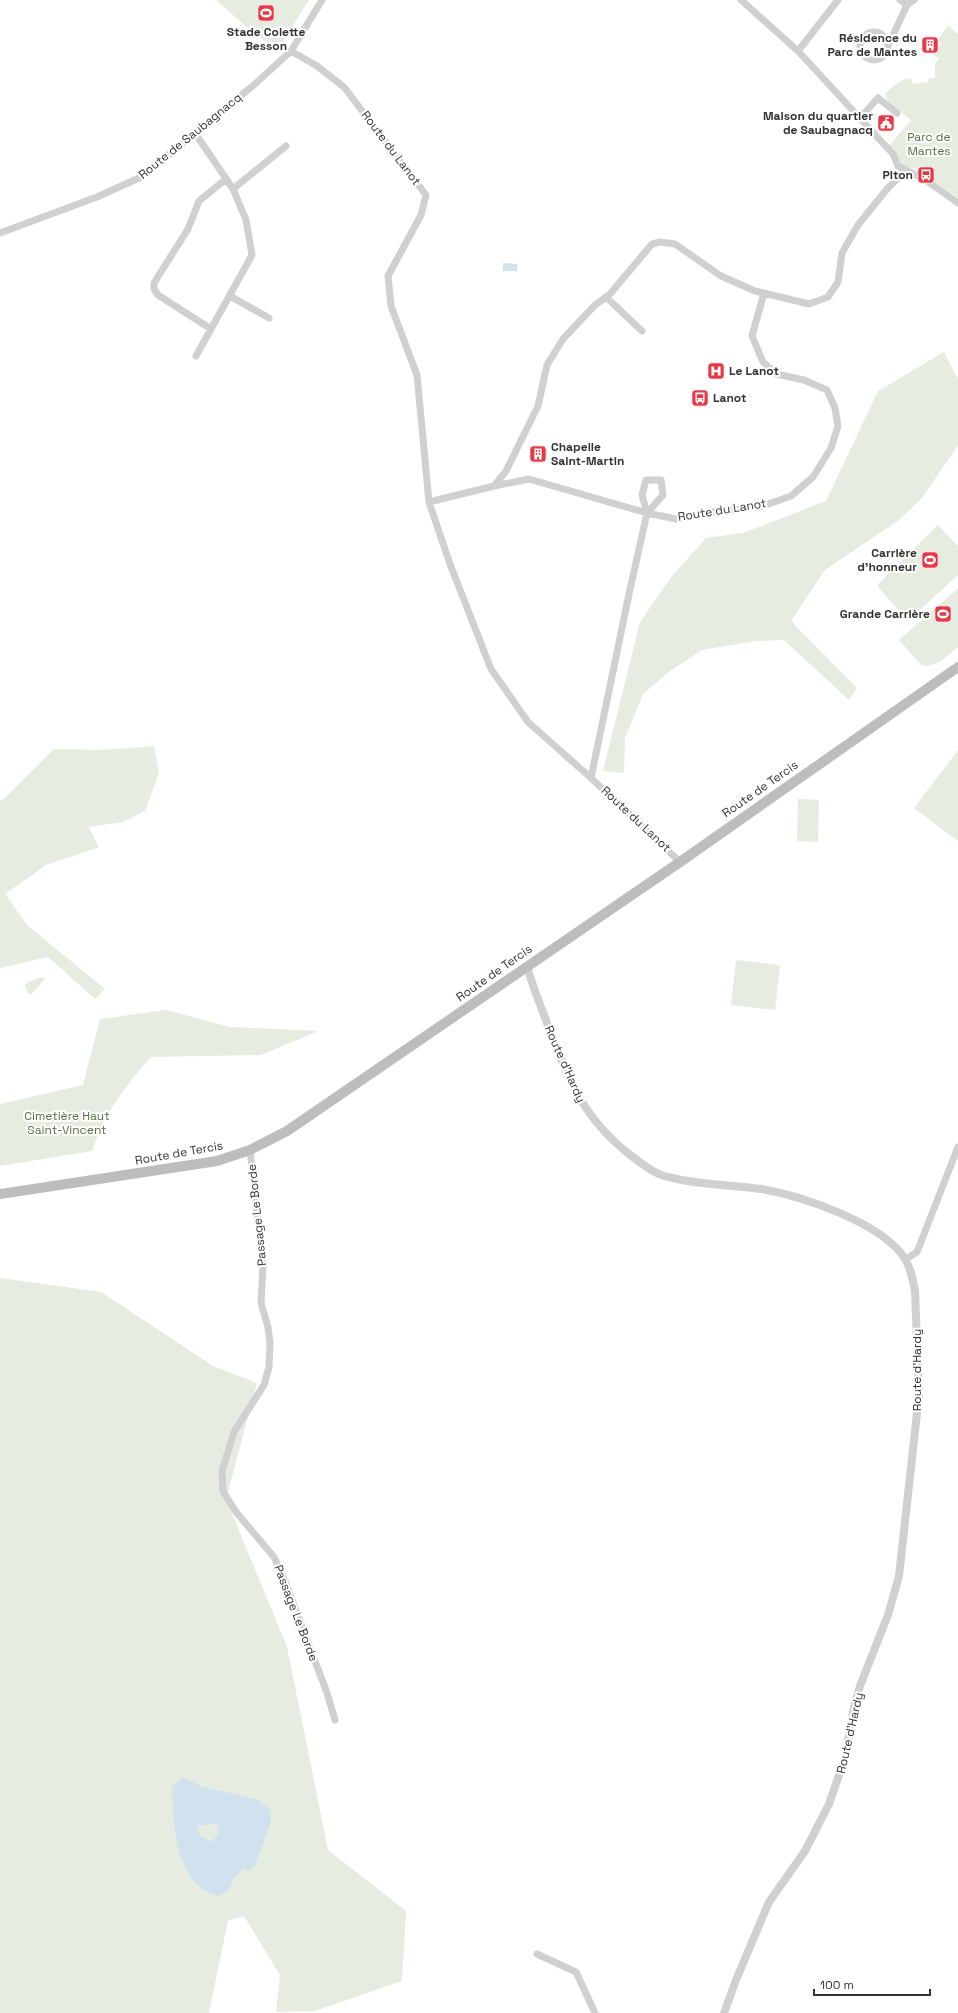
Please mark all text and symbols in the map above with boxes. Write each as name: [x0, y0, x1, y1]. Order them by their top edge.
sports icon: Stade Colette Besson: [256, 3, 276, 23]
place label: Stade Colette Besson: [227, 24, 305, 54]
place label: Résidence du Parc de Mantes: [827, 30, 917, 60]
building icon: Résidence du Parc de Mantes: [920, 35, 940, 55]
street label: Route de Saubagnacq: [135, 89, 245, 183]
street label: Route du Lanot: [358, 107, 424, 189]
place label: Maison du quartier de Saubagnacq: [763, 108, 873, 138]
public building icon: Maison du quartier de Saubagnacq: [876, 113, 896, 133]
park label: Parc de Mantes: [907, 129, 951, 159]
bus stop icon: Piton: [916, 165, 936, 185]
place label: Piton: [883, 167, 913, 183]
hospital icon: Le Lanot: [706, 361, 726, 381]
place label: Le Lanot: [729, 363, 779, 379]
bus stop icon: Lanot: [690, 388, 710, 408]
place label: Lanot: [713, 390, 746, 406]
place label: Chapelle Saint-Martin: [551, 439, 624, 469]
building icon: Chapelle Saint-Martin: [528, 444, 548, 464]
street label: Route du Lanot: [677, 495, 767, 525]
place label: Carrière d'honneur: [857, 545, 917, 575]
sports icon: Carrière d'honneur: [920, 550, 940, 570]
sports icon: Grande Carrière: [933, 604, 953, 624]
place label: Grande Carrière: [840, 606, 930, 622]
street label: Route de Tercis: [719, 757, 801, 821]
street label: Route du Lanot: [598, 783, 674, 855]
street label: Route de Tercis: [453, 941, 535, 1005]
street label: Route d'Hardy: [541, 1023, 589, 1105]
park label: Cimetière Haut Saint-Vincent: [24, 1108, 110, 1138]
street label: Route de Tercis: [134, 1137, 224, 1169]
street label: Passage Le Borde: [244, 1163, 270, 1267]
street label: Route d'Hardy: [909, 1329, 925, 1411]
street label: Passage Le Borde: [270, 1562, 322, 1664]
street label: Route d'Hardy: [833, 1691, 867, 1775]
scale bar: [814, 1971, 930, 1997]
text: 100 m: [820, 1977, 854, 1993]

